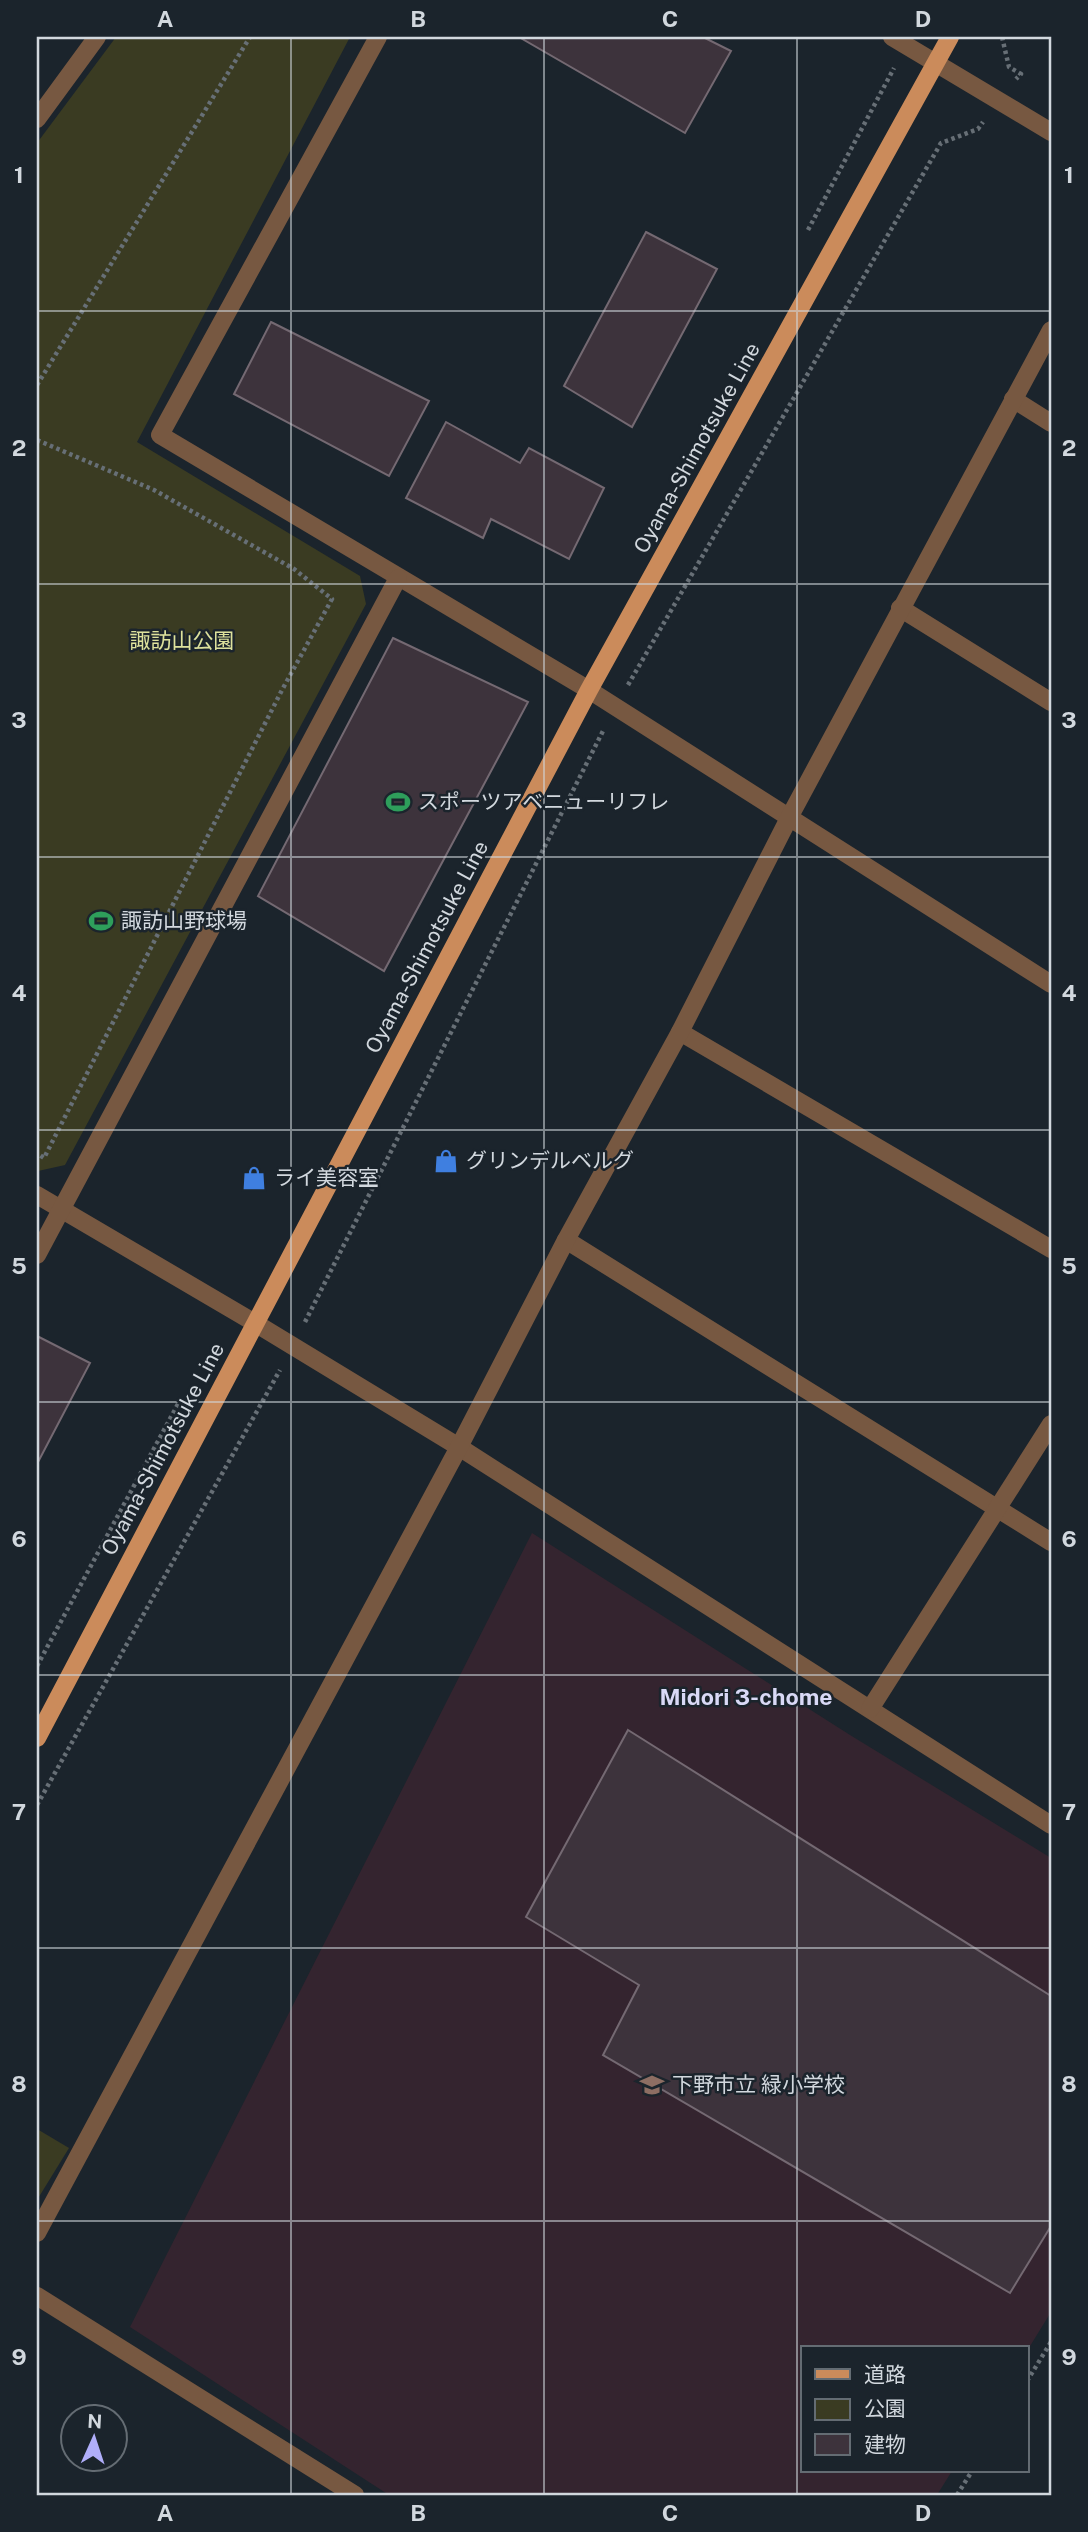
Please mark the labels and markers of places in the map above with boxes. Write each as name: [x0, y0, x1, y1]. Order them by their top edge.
sports icon: スポーツアベニューリフレ: [384, 788, 412, 816]
place label: スポーツアベニューリフレ: [418, 789, 669, 814]
sports icon: 諏訪山野球場: [87, 907, 115, 935]
place label: 諏訪山野球場: [121, 908, 247, 933]
shop icon: グリンデルベルグ: [432, 1147, 460, 1175]
place label: グリンデルベルグ: [466, 1148, 634, 1173]
shop icon: ライ美容室: [240, 1164, 268, 1192]
place label: ライ美容室: [274, 1165, 379, 1190]
school or university icon: 下野市立 緑小学校: [638, 2071, 666, 2099]
place label: 下野市立 緑小学校: [672, 2072, 845, 2097]

